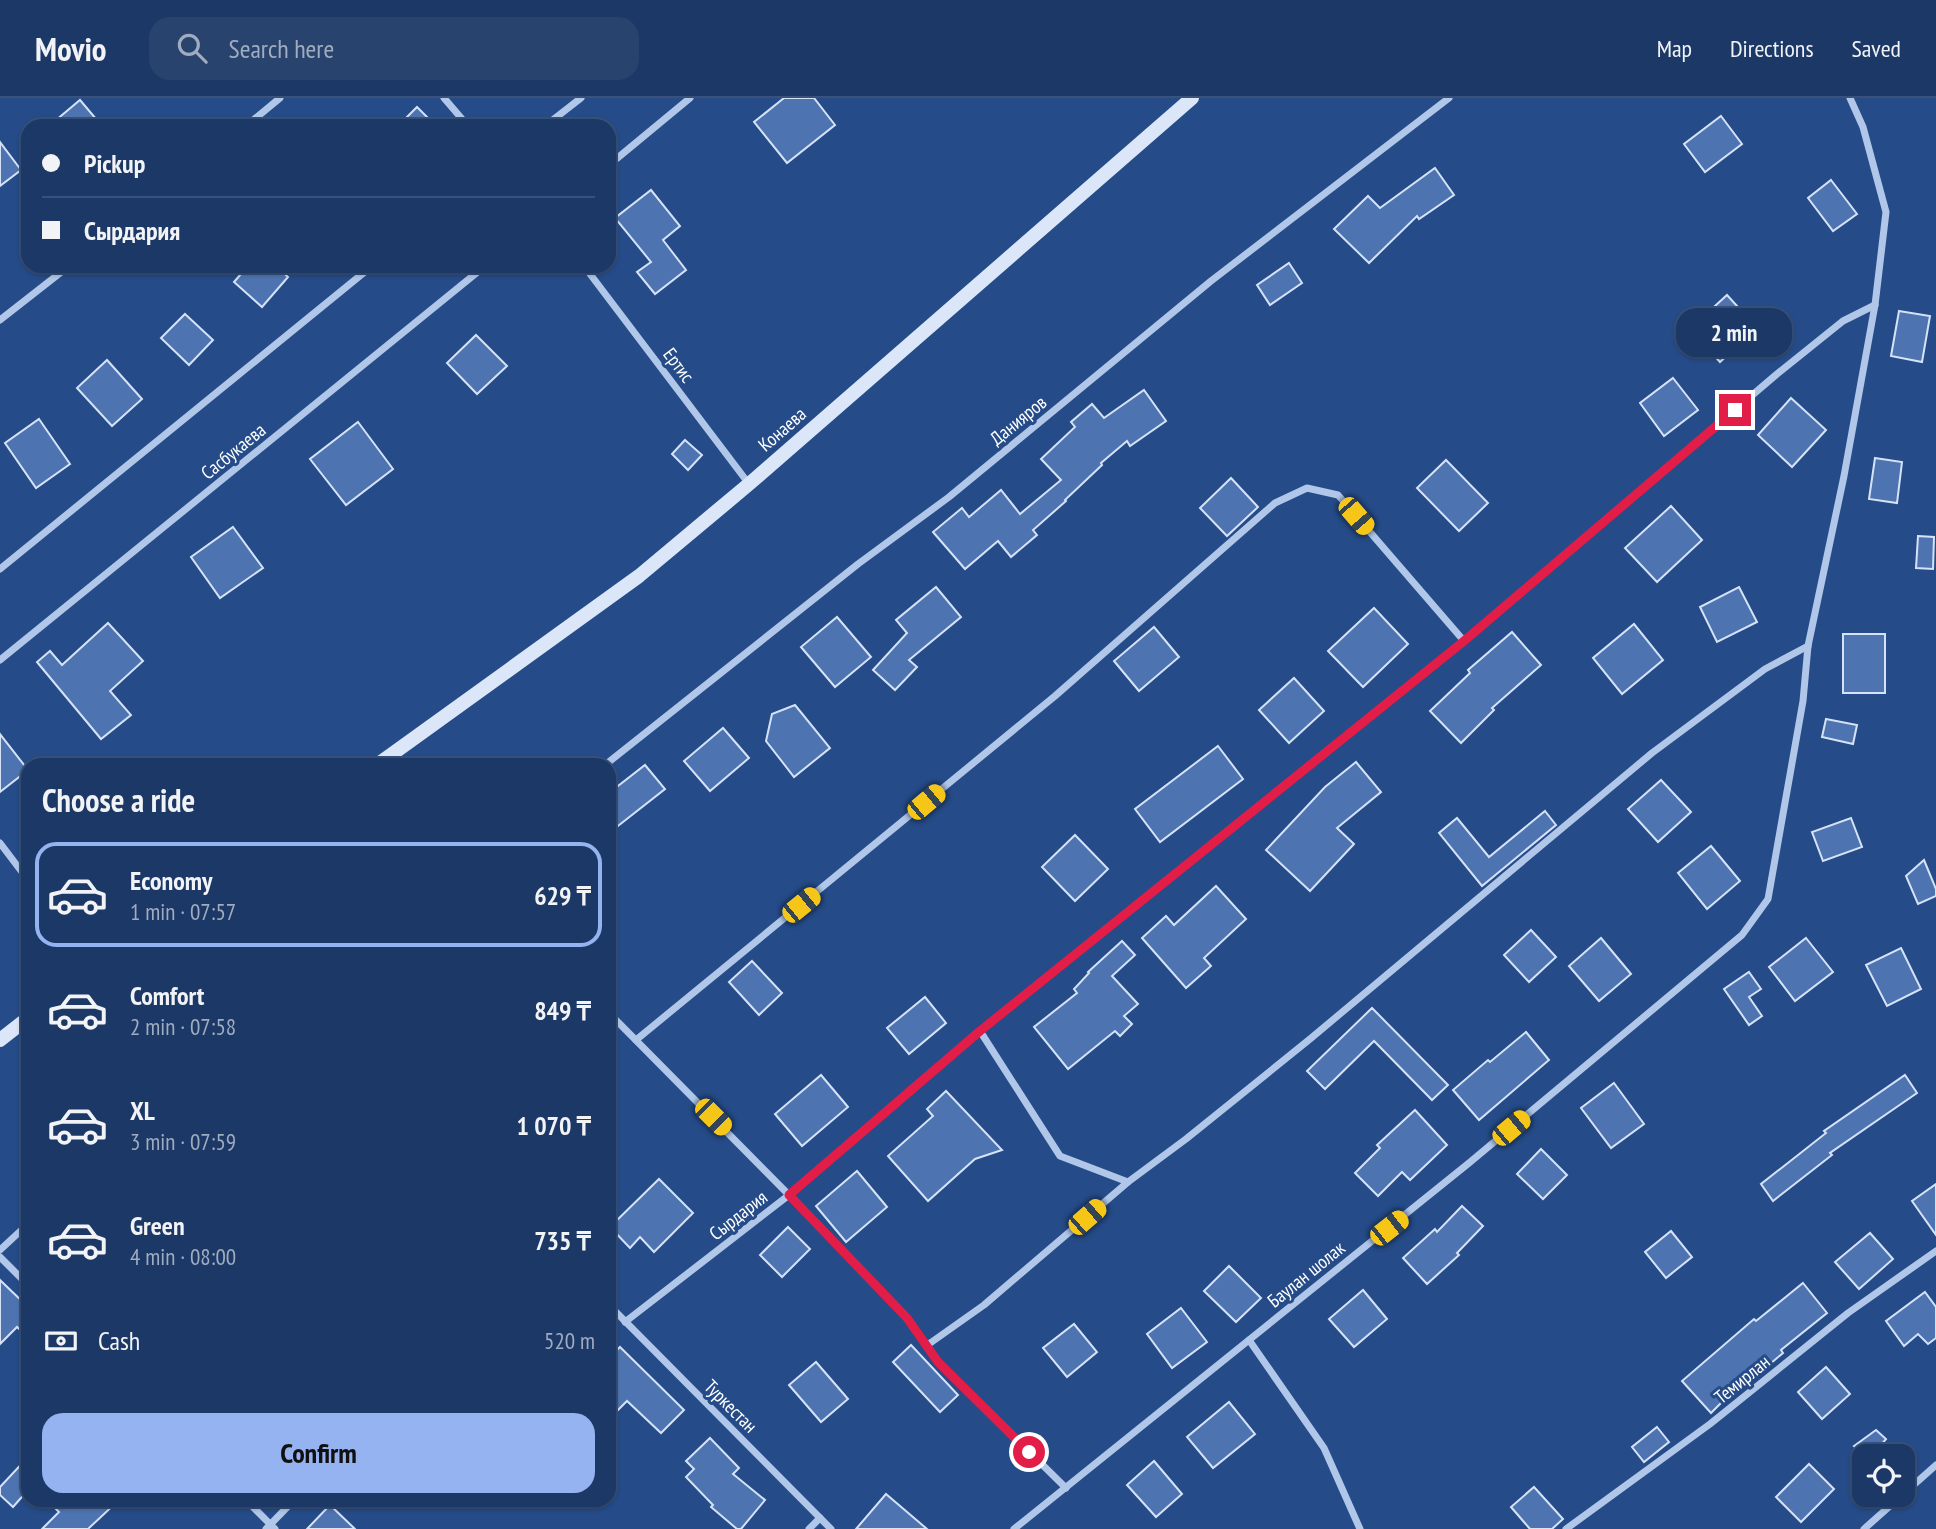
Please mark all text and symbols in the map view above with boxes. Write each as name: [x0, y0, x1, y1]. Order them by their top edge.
search box: [149, 17, 639, 80]
text: Movio: [35, 27, 107, 70]
icon: search: [173, 29, 211, 67]
text: Search here: [229, 32, 334, 65]
text: Map: [1657, 33, 1692, 64]
text: Directions: [1730, 33, 1814, 64]
text: Saved: [1852, 33, 1901, 64]
text: Pickup: [84, 147, 145, 180]
text: Сырдария: [84, 214, 180, 247]
callout: 2 min: [1677, 308, 1793, 358]
text: 2 min: [1711, 318, 1757, 347]
street label: Ертис: [658, 343, 700, 387]
street label: Данияров: [985, 390, 1051, 450]
route end: [1719, 394, 1751, 426]
street label: Конаева: [753, 402, 811, 456]
street label: Сасбукаева: [196, 418, 270, 484]
car: [1335, 493, 1378, 539]
text: Choose a ride: [42, 779, 195, 821]
car: [904, 780, 949, 824]
icon: car: [46, 863, 109, 926]
text: Economy: [130, 864, 212, 897]
text: 629 ₸: [534, 879, 591, 912]
car: [779, 884, 824, 926]
text: 1 min · 07:57: [130, 897, 236, 926]
icon: car: [46, 978, 109, 1041]
text: Comfort: [130, 979, 204, 1012]
text: 849 ₸: [534, 994, 591, 1027]
text: 2 min · 07:58: [130, 1012, 236, 1041]
icon: car: [46, 1093, 109, 1156]
text: XL: [130, 1094, 155, 1127]
car: [691, 1095, 736, 1139]
car: [1489, 1106, 1534, 1150]
text: 1 070 ₸: [516, 1109, 591, 1142]
text: 3 min · 07:59: [130, 1127, 236, 1156]
street label: Сырдария: [704, 1185, 772, 1245]
car: [1065, 1195, 1110, 1239]
car: [1366, 1207, 1413, 1249]
icon: car: [46, 1208, 109, 1271]
text: Green: [130, 1209, 185, 1242]
text: 735 ₸: [534, 1224, 591, 1257]
street label: Баулан шолак: [1262, 1235, 1350, 1313]
text: 4 min · 08:00: [130, 1242, 236, 1271]
icon: cash: [42, 1322, 80, 1360]
text: Cash: [98, 1324, 140, 1357]
text: 520 m: [544, 1326, 595, 1355]
street label: Темирлан: [1709, 1349, 1775, 1409]
street label: Туркестан: [699, 1374, 763, 1438]
button: Confirm: [42, 1413, 595, 1493]
route start: [1013, 1436, 1045, 1468]
map controls: [1852, 1444, 1915, 1507]
button: locate: [1852, 1444, 1915, 1507]

